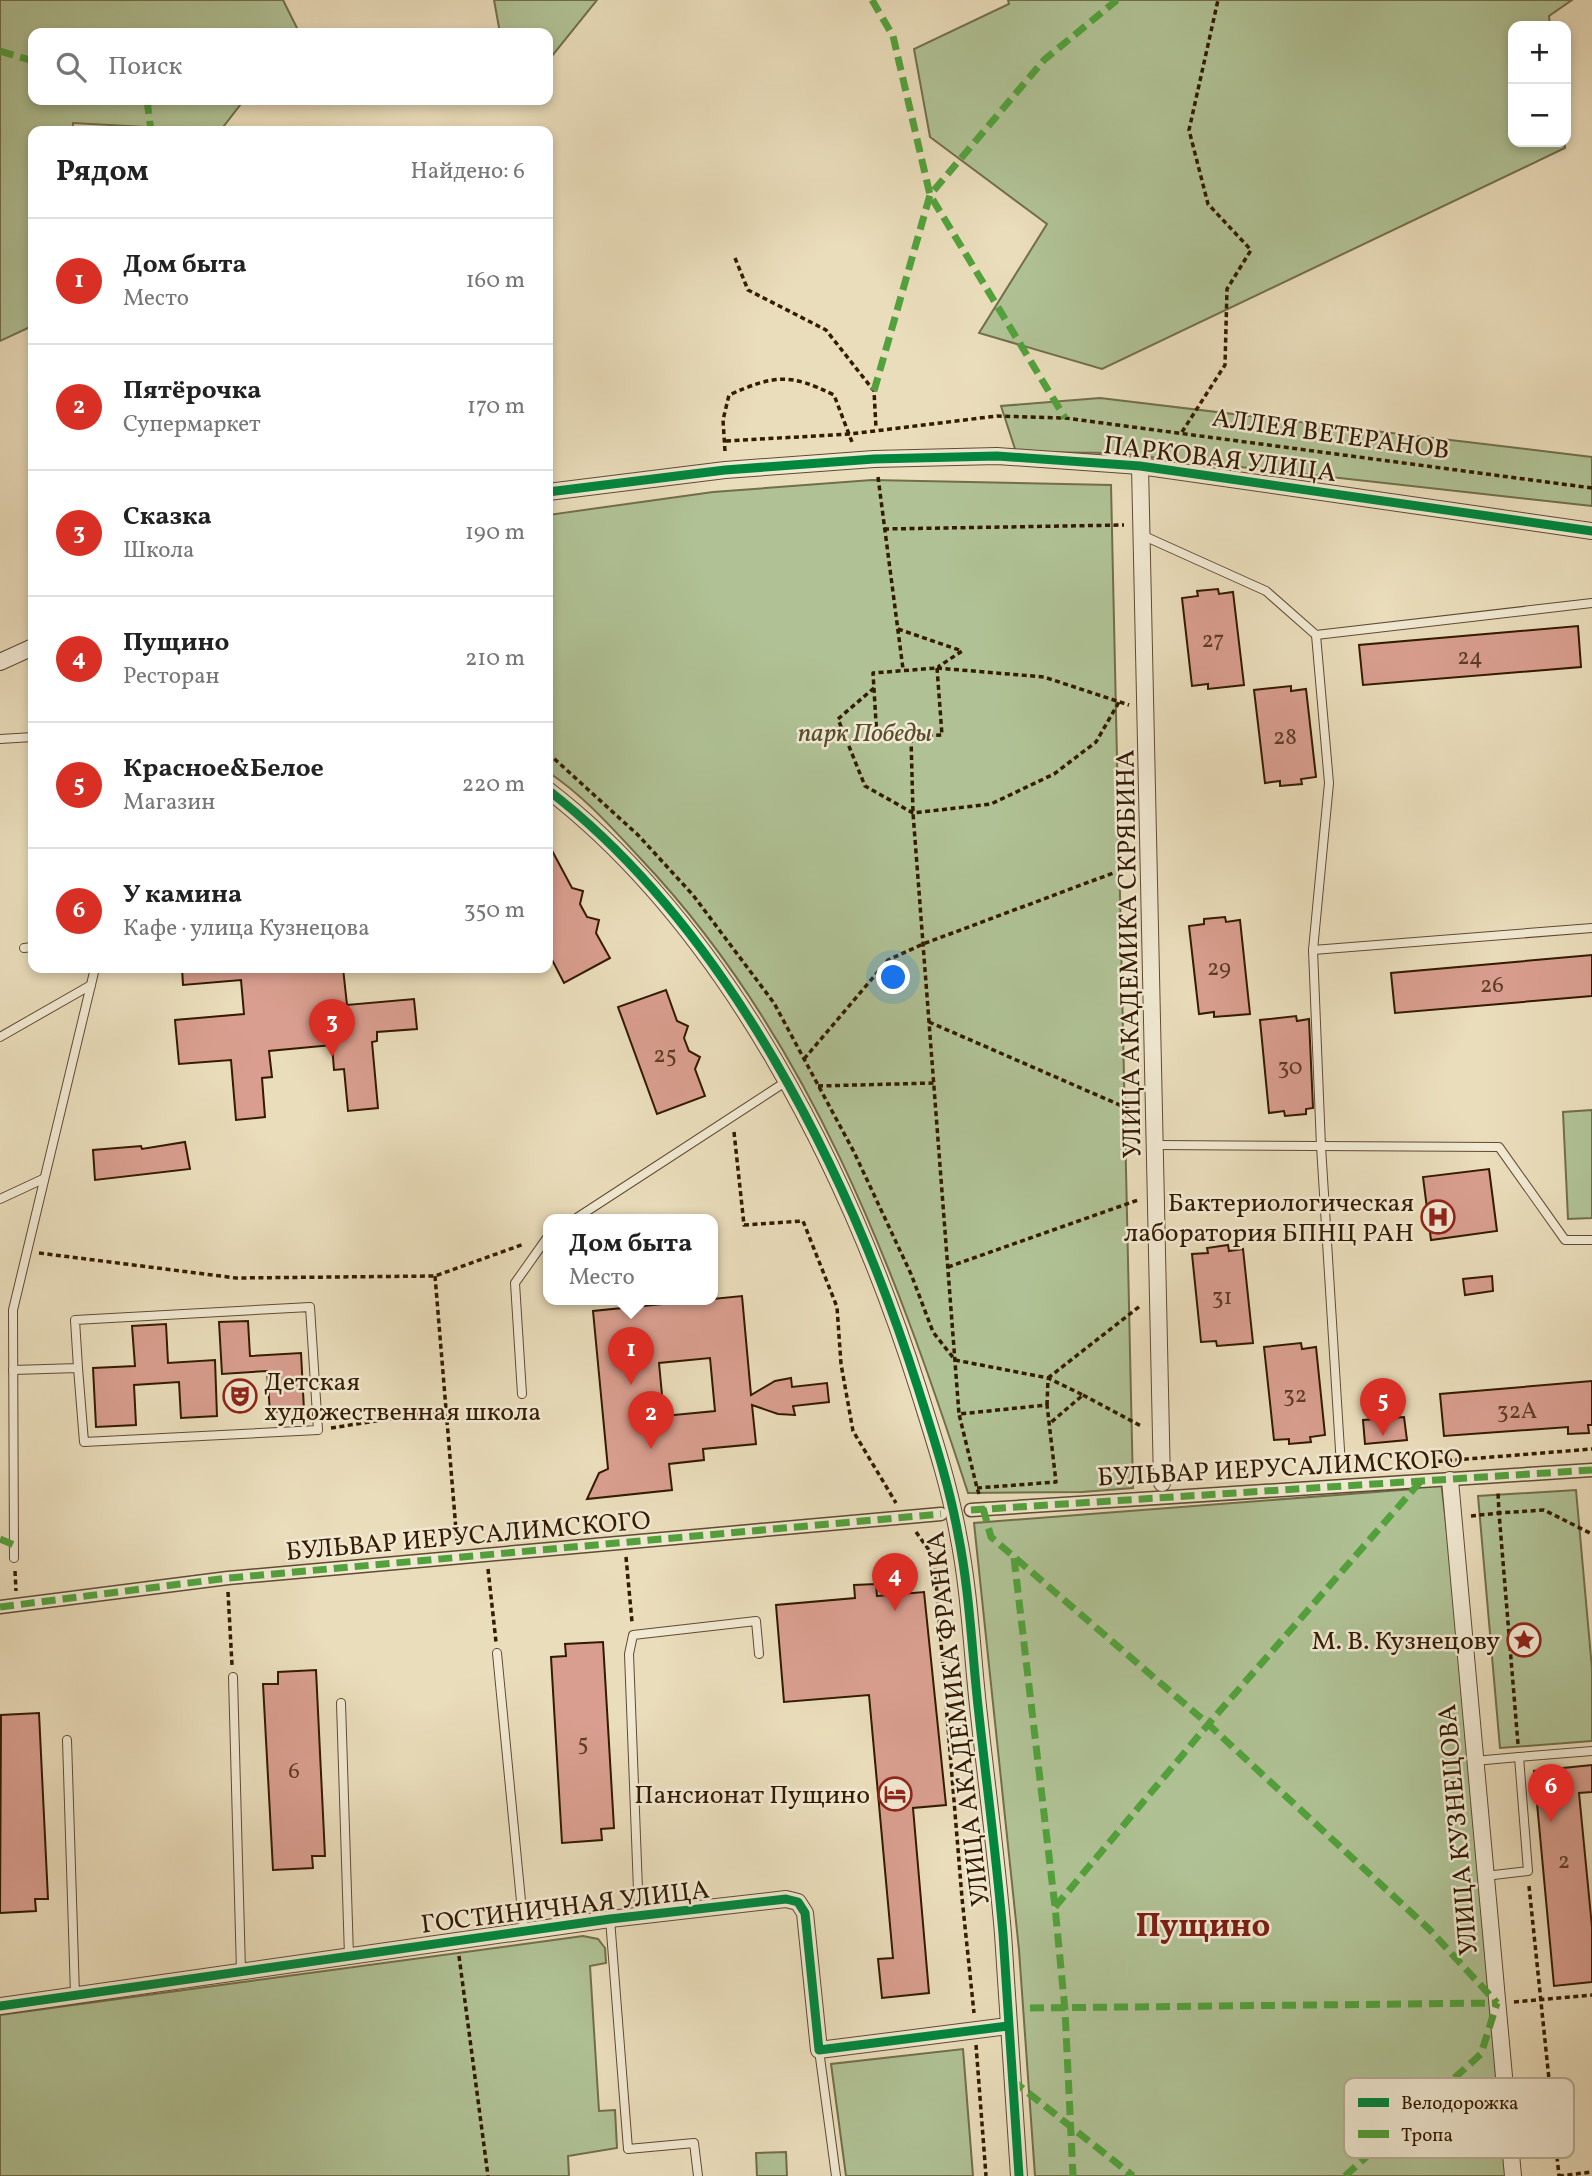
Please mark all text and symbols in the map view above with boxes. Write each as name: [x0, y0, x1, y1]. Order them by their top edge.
map controls: [1508, 21, 1571, 147]
button: +: [1508, 21, 1571, 84]
search box: [28, 28, 553, 105]
icon: search: [52, 48, 90, 86]
text: Поиск: [108, 49, 182, 85]
button: −: [1508, 84, 1571, 147]
text: Рядом: [56, 151, 149, 193]
text: Найдено: 6: [410, 156, 525, 188]
text: Дом быта: [123, 247, 247, 283]
text: 1: [74, 265, 84, 297]
text: 160 m: [466, 265, 525, 297]
text: Место: [123, 283, 189, 315]
text: Пятёрочка: [123, 373, 261, 409]
text: 2: [73, 391, 85, 423]
text: 170 m: [467, 391, 525, 423]
street label: АЛЛЕЯ ВЕТЕРАНОВ: [1210, 400, 1452, 469]
text: Супермаркет: [123, 409, 261, 441]
street label: ПАРКОВАЯ УЛИЦА: [1101, 428, 1338, 492]
text: Сказка: [123, 499, 212, 535]
text: 3: [73, 517, 85, 549]
text: 190 m: [465, 517, 525, 549]
text: Школа: [123, 535, 194, 567]
text: Пущино: [123, 625, 229, 661]
house number: 27: [1202, 625, 1224, 657]
house number: 24: [1457, 642, 1483, 674]
text: 4: [72, 643, 86, 675]
text: 210 m: [465, 643, 525, 675]
text: Ресторан: [123, 661, 220, 693]
park label: парк Победы: [798, 716, 932, 752]
house number: 28: [1273, 722, 1297, 754]
street label: УЛИЦА АКАДЕМИКА СКРЯБИНА: [1108, 749, 1152, 1159]
text: Красное&Белое: [123, 751, 324, 787]
text: 5: [73, 769, 85, 801]
text: 220 m: [462, 769, 525, 801]
text: Магазин: [123, 787, 215, 819]
text: У камина: [123, 877, 242, 913]
text: 6: [73, 895, 85, 927]
text: 350 m: [464, 895, 525, 927]
text: Кафе · улица Кузнецова: [123, 913, 370, 945]
house number: 29: [1207, 953, 1231, 985]
your location: [876, 960, 910, 994]
house number: 26: [1480, 970, 1504, 1002]
pin: 3: [309, 999, 355, 1057]
house number: 25: [653, 1040, 677, 1072]
house number: 30: [1277, 1052, 1303, 1084]
place label: Бактериологическая лаборатория БПНЦ РАН: [1124, 1186, 1414, 1252]
hospital icon: Бактериологическая лаборатория БПНЦ РАН: [1419, 1198, 1457, 1236]
popup: [543, 1214, 718, 1305]
text: Дом быта: [569, 1226, 692, 1262]
text: Место: [569, 1262, 635, 1294]
house number: 31: [1212, 1282, 1232, 1314]
pin: 1: [608, 1327, 654, 1385]
place label: Детская художественная школа: [264, 1365, 541, 1431]
theatre icon: Детская художественная школа: [221, 1377, 259, 1415]
pin: 5: [1360, 1378, 1406, 1436]
house number: 32: [1283, 1380, 1307, 1412]
pin: 2: [628, 1391, 674, 1449]
house number: 32А: [1497, 1396, 1537, 1428]
street label: БУЛЬВАР ИЕРУСАЛИМСКОГО: [1096, 1441, 1464, 1497]
street label: БУЛЬВАР ИЕРУСАЛИМСКОГО: [284, 1503, 652, 1571]
street label: УЛИЦА АКАДЕМИКА ФРАНКА: [918, 1529, 1000, 1908]
pin: 4: [872, 1553, 918, 1611]
place icon: М. В. Кузнецову: [1505, 1621, 1543, 1659]
place label: М. В. Кузнецову: [1311, 1624, 1500, 1660]
street label: УЛИЦА КУЗНЕЦОВА: [1430, 1703, 1488, 1957]
house number: 5: [577, 1728, 589, 1760]
house number: 6: [288, 1756, 300, 1788]
pin: 6: [1528, 1764, 1574, 1822]
hotel icon: Пансионат Пущино: [876, 1775, 914, 1813]
place label: Пансионат Пущино: [634, 1778, 870, 1814]
house number: 2: [1558, 1846, 1570, 1878]
street label: ГОСТИНИЧНАЯ УЛИЦА: [419, 1872, 712, 1944]
district label: Пущино: [1136, 1905, 1270, 1951]
legend: [1344, 2078, 1574, 2158]
text: Велодорожка: [1401, 2091, 1519, 2117]
text: Тропа: [1401, 2123, 1453, 2149]

